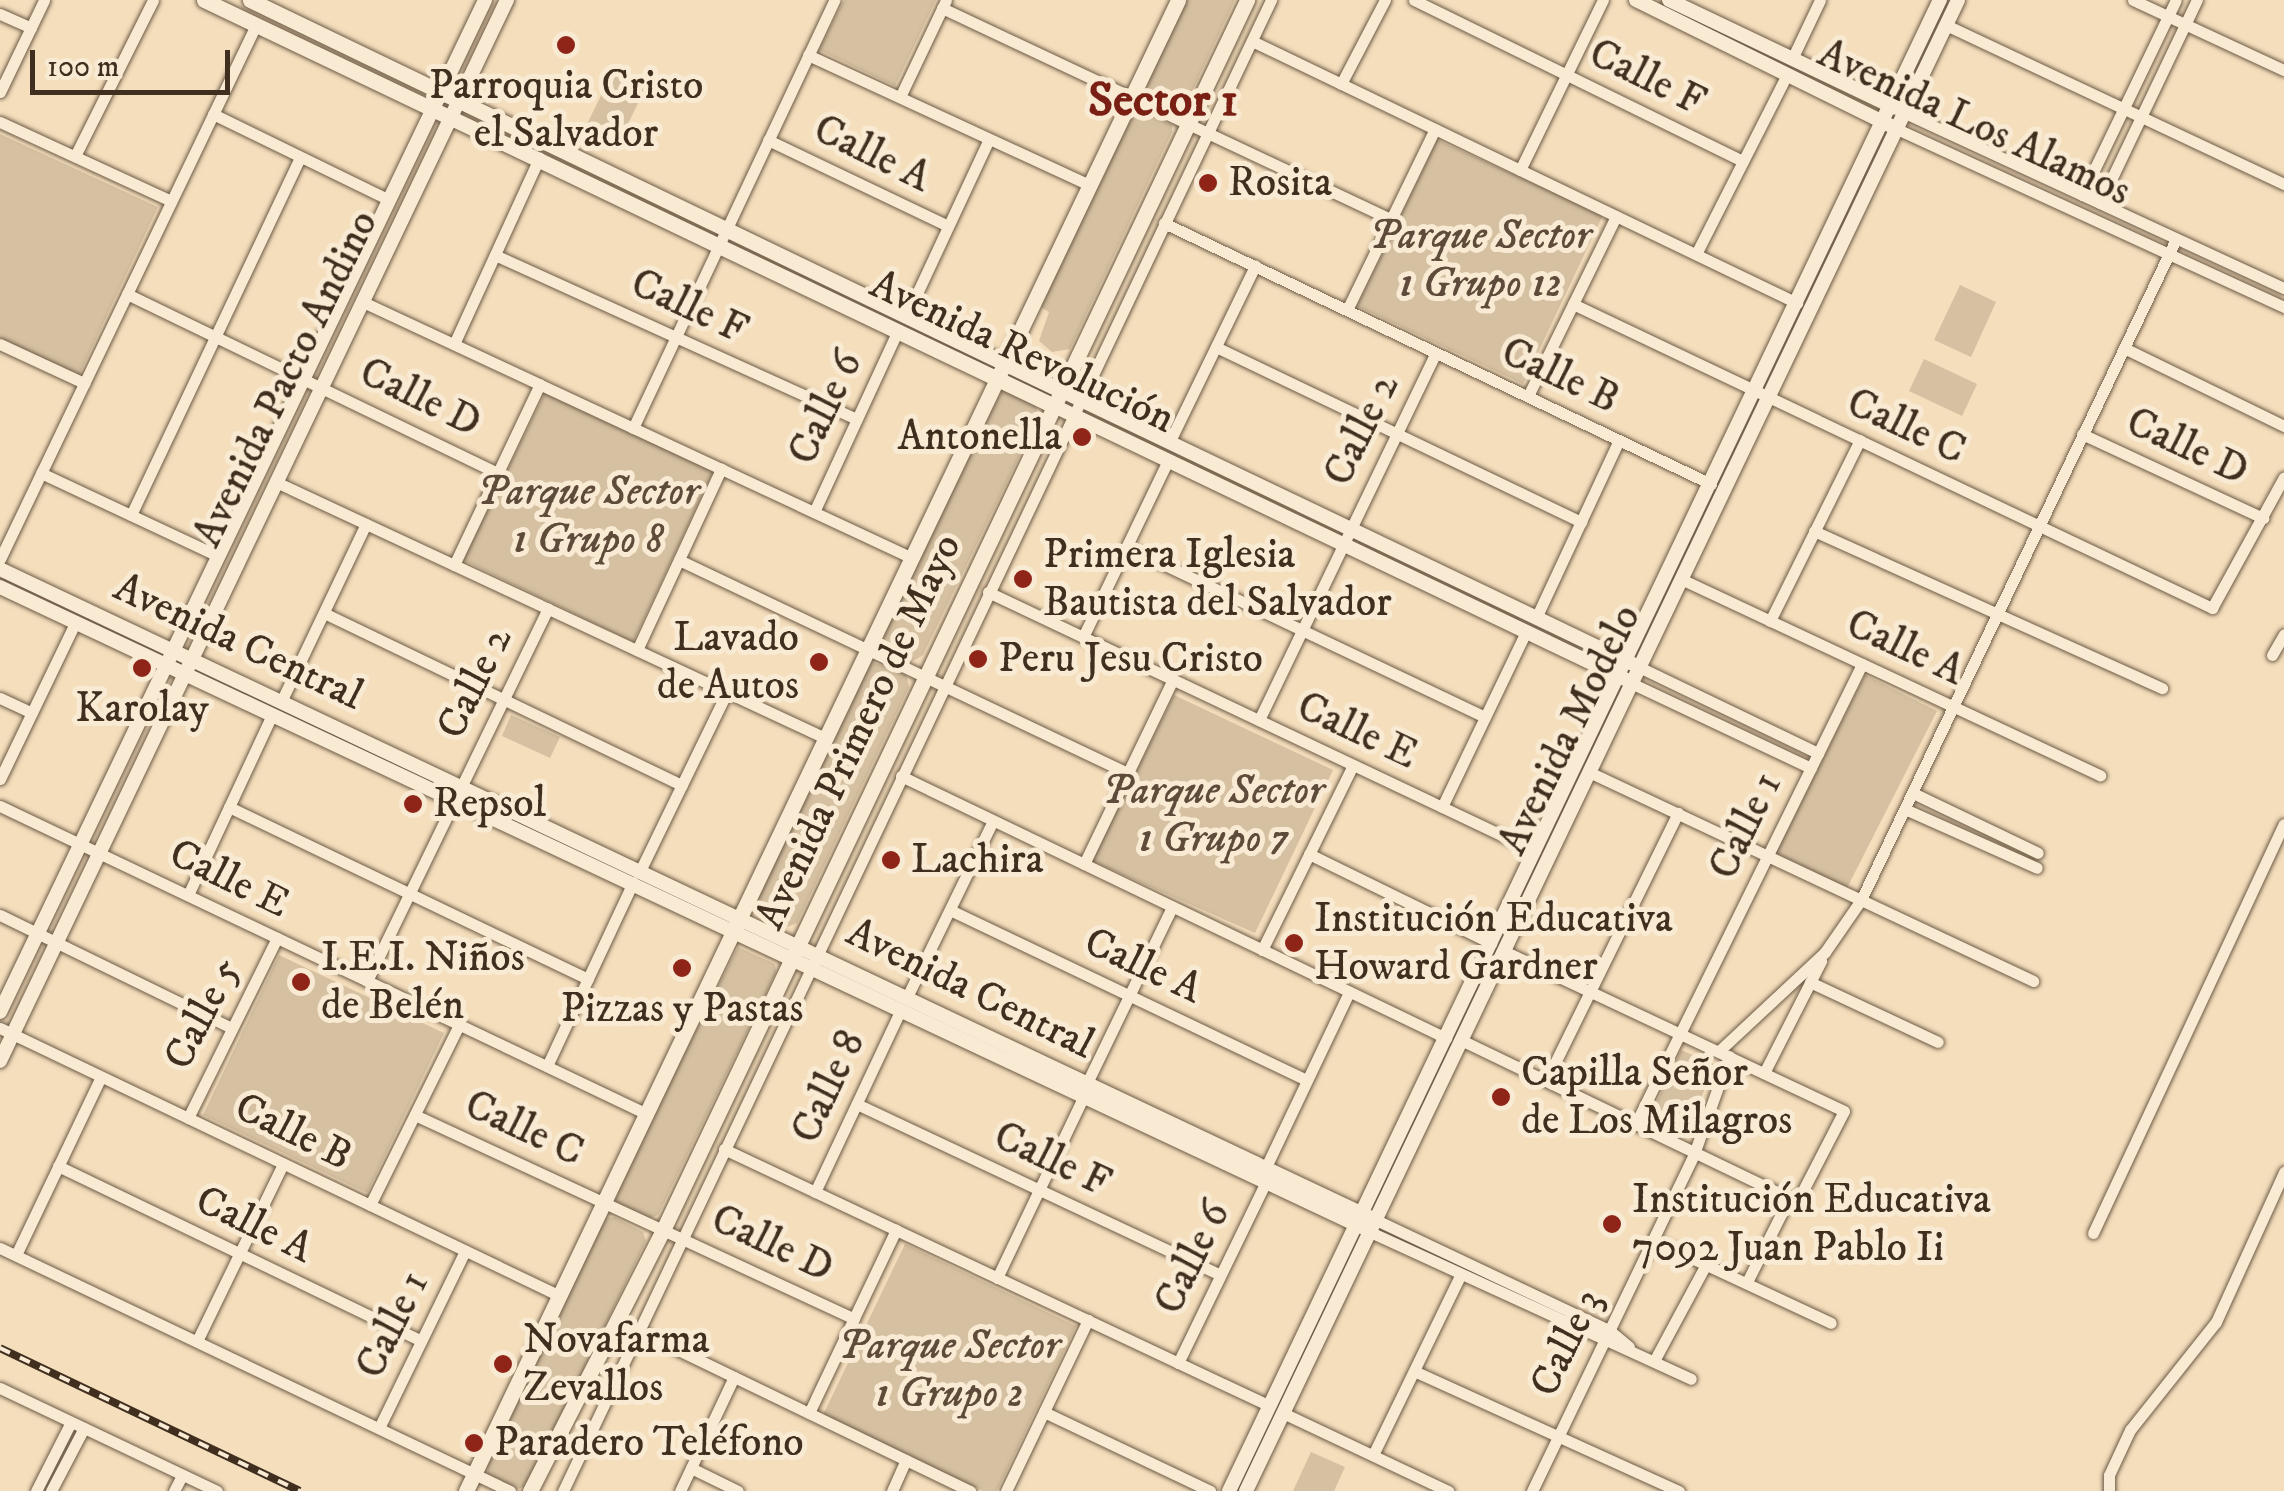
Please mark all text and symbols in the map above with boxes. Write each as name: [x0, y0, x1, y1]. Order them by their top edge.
street label: Calle F: [1581, 28, 1713, 128]
street label: Avenida Los Alamos: [1810, 29, 2138, 217]
scale bar: [35, 30, 235, 92]
marker: Parroquia Cristo el Salvador: [555, 34, 577, 56]
text: 100 m: [47, 49, 119, 86]
place label: Parroquia Cristo el Salvador: [429, 61, 703, 160]
district label: Sector 1: [1088, 73, 1238, 131]
street label: Calle A: [805, 104, 939, 204]
place label: Rosita: [1228, 158, 1332, 208]
marker: Rosita: [1197, 172, 1219, 194]
street label: Avenida Pacto Andino: [183, 203, 389, 555]
park label: Parque Sector 1 Grupo 12: [1369, 211, 1591, 310]
street label: Calle F: [623, 258, 755, 356]
street label: Avenida Revolución: [862, 259, 1182, 445]
street label: Calle B: [1493, 327, 1627, 425]
street label: Calle 6: [778, 343, 874, 473]
street label: Calle D: [351, 347, 489, 449]
street label: Calle 2: [1314, 366, 1410, 494]
street label: Calle C: [1839, 378, 1973, 476]
street label: Calle D: [2118, 397, 2256, 497]
place label: Antonella: [897, 412, 1062, 462]
marker: Antonella: [1071, 426, 1093, 448]
park label: Parque Sector 1 Grupo 8: [477, 467, 699, 566]
street label: Avenida Primero de Mayo: [745, 526, 973, 938]
place label: Primera Iglesia Bautista del Salvador: [1043, 530, 1392, 628]
street label: Avenida Central: [106, 562, 370, 722]
marker: Primera Iglesia Bautista del Salvador: [1012, 568, 1034, 590]
street label: Avenida Modelo: [1488, 597, 1652, 863]
street label: Calle A: [1838, 599, 1972, 697]
place label: Lavado de Autos: [657, 613, 799, 711]
street label: Calle 2: [427, 619, 523, 747]
place label: Peru Jesu Cristo: [998, 634, 1263, 684]
marker: Peru Jesu Cristo: [967, 648, 989, 670]
marker: Lavado de Autos: [808, 651, 830, 673]
marker: Karolay: [131, 657, 153, 679]
street label: Calle E: [1289, 681, 1425, 781]
place label: Karolay: [75, 684, 209, 734]
street label: Calle 1: [1699, 764, 1793, 888]
park label: Parque Sector 1 Grupo 7: [1102, 766, 1324, 864]
place label: Repsol: [433, 779, 546, 829]
marker: Repsol: [402, 793, 424, 815]
street label: Calle E: [161, 829, 297, 929]
place label: Lachira: [911, 835, 1044, 885]
marker: Lachira: [880, 849, 902, 871]
place label: Institución Educativa Howard Gardner: [1314, 894, 1673, 992]
street label: Avenida Central: [838, 907, 1102, 1071]
street label: Calle A: [1076, 917, 1210, 1015]
marker: Institución Educativa Howard Gardner: [1283, 932, 1305, 954]
place label: I.E.I. Niños de Belén: [321, 933, 525, 1032]
street label: Calle 5: [154, 950, 252, 1078]
marker: Pizzas y Pastas: [671, 957, 693, 979]
marker: I.E.I. Niños de Belén: [290, 971, 312, 993]
place label: Pizzas y Pastas: [560, 984, 804, 1034]
street label: Calle 8: [781, 1023, 877, 1151]
place label: Capilla Señor de Los Milagros: [1521, 1048, 1792, 1146]
street label: Calle C: [457, 1080, 591, 1178]
street label: Calle B: [226, 1082, 360, 1182]
marker: Capilla Señor de Los Milagros: [1490, 1086, 1512, 1108]
street label: Calle F: [986, 1111, 1118, 1209]
street label: Calle A: [187, 1175, 321, 1275]
place label: Institución Educativa 7092 Juan Pablo Ii: [1632, 1175, 1991, 1274]
street label: Calle 6: [1144, 1193, 1242, 1323]
street label: Calle D: [703, 1194, 841, 1294]
marker: Institución Educativa 7092 Juan Pablo Ii: [1601, 1213, 1623, 1235]
street label: Calle 1: [346, 1263, 440, 1387]
street label: Calle 3: [1520, 1281, 1614, 1405]
place label: Novafarma Zevallos: [523, 1315, 710, 1414]
park label: Parque Sector 1 Grupo 2: [838, 1321, 1060, 1420]
marker: Novafarma Zevallos: [492, 1353, 514, 1375]
place label: Paradero Teléfono: [494, 1418, 804, 1468]
marker: Paradero Teléfono: [463, 1432, 485, 1454]

